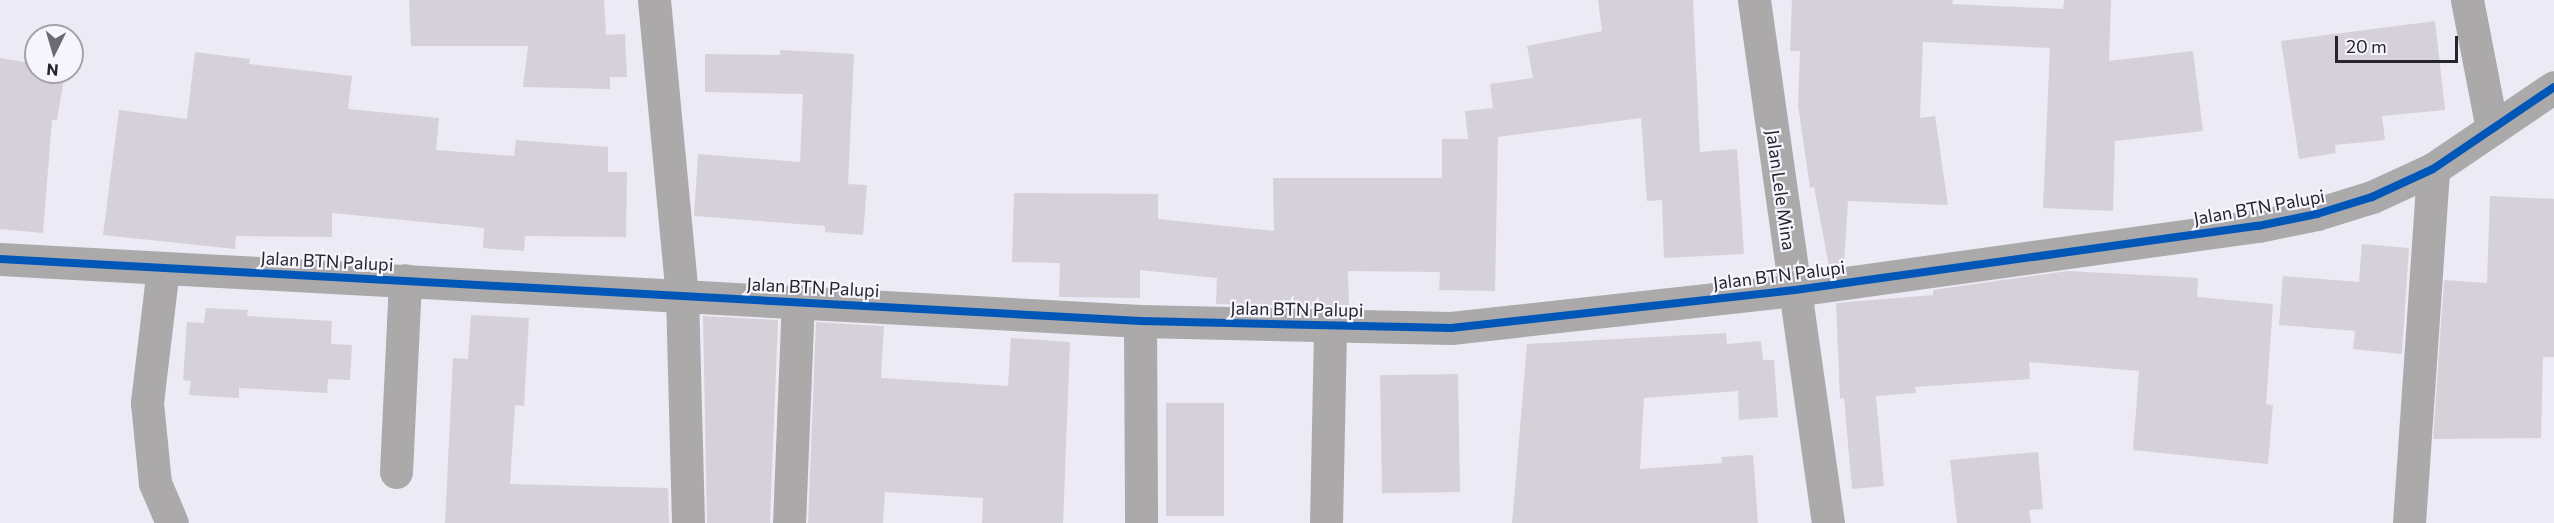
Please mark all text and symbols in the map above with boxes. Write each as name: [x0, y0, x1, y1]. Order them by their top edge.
north arrow: [24, 24, 84, 84]
scale bar: [2338, 24, 2461, 62]
text: 20 m: [2346, 35, 2387, 57]
text: N: [46, 60, 59, 80]
street label: Jalan Lele Mina: [1762, 128, 1800, 252]
street label: Jalan BTN Palupi: [2192, 185, 2326, 229]
street label: Jalan BTN Palupi: [260, 247, 394, 275]
street label: Jalan BTN Palupi: [1712, 256, 1846, 294]
street label: Jalan BTN Palupi: [746, 273, 880, 301]
street label: Jalan BTN Palupi: [1230, 297, 1364, 321]

